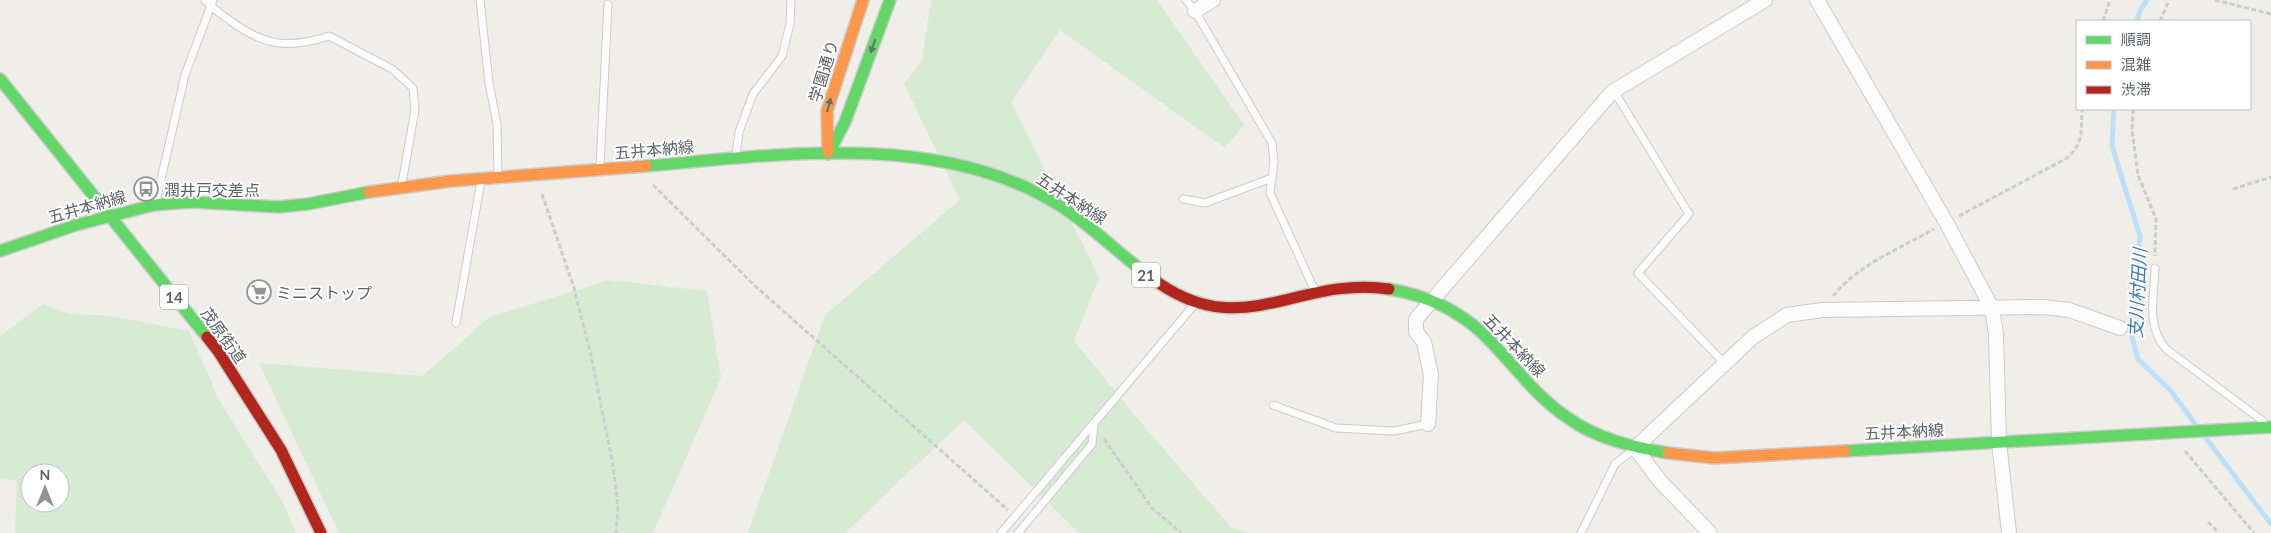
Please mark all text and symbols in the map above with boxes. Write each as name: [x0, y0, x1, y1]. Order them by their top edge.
legend: [2076, 20, 2251, 110]
text: 順調: [2121, 30, 2151, 48]
street label: 学園通り: [805, 38, 841, 104]
one-way arrow: [869, 38, 876, 53]
text: 混雑: [2121, 55, 2151, 73]
text: 渋滞: [2121, 80, 2151, 98]
one-way arrow: [825, 98, 833, 113]
street label: 五井本納線: [613, 136, 695, 162]
street label: 五井本納線: [1033, 168, 1111, 228]
bus stop icon: 潤井戸交差点: [133, 176, 159, 202]
place label: 潤井戸交差点: [164, 180, 260, 199]
street label: 五井本納線: [46, 186, 128, 226]
water label: 支川村田川: [2124, 245, 2150, 339]
road number: 21: [1132, 262, 1160, 288]
supermarket icon: ミニストップ: [246, 279, 272, 305]
place label: ミニストップ: [276, 283, 372, 302]
road number: 14: [160, 284, 188, 310]
street label: 茂原街道: [198, 304, 250, 366]
street label: 五井本納線: [1480, 310, 1550, 380]
street label: 五井本納線: [1864, 419, 1944, 443]
north arrow: [20, 463, 70, 513]
text: N: [40, 466, 50, 483]

